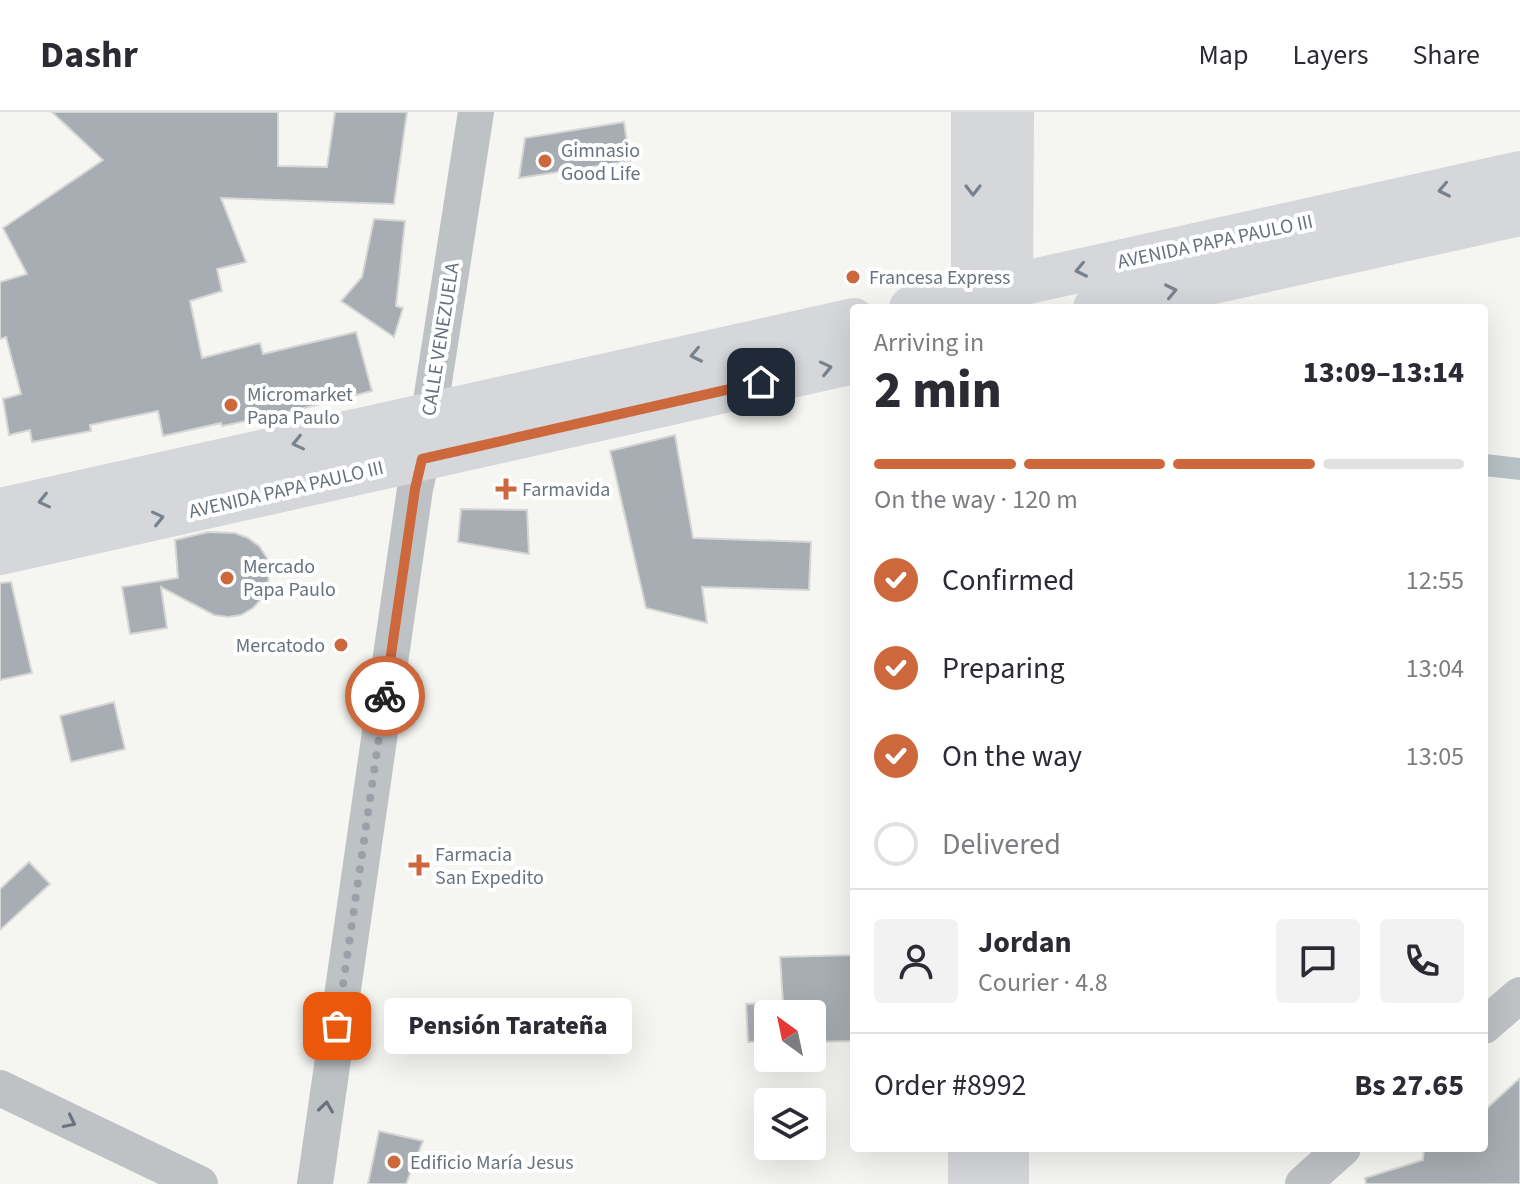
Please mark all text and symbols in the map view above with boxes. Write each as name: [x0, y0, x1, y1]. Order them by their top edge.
text: Dashr: [40, 28, 138, 82]
text: Map: [1198, 35, 1248, 75]
text: Layers: [1292, 35, 1368, 75]
text: Share: [1412, 35, 1480, 75]
place label: Gimnasio Good Life: [561, 137, 640, 188]
marker: Gimnasio Good Life: [536, 152, 554, 170]
one-way arrow: [1438, 181, 1451, 198]
one-way arrow: [964, 184, 982, 197]
street label: AVENIDA PAPA PAULO III: [1115, 208, 1316, 276]
street label: CALLE VENEZUELA: [415, 260, 467, 418]
one-way arrow: [1074, 261, 1088, 278]
place label: Francesa Express: [869, 264, 1010, 292]
marker: Francesa Express: [844, 268, 862, 286]
one-way arrow: [1164, 283, 1178, 300]
text: Arriving in: [874, 324, 984, 361]
one-way arrow: [689, 346, 703, 363]
pin: [727, 348, 795, 416]
text: 13:09–13:14: [1303, 351, 1464, 394]
text: 2 min: [874, 354, 1002, 428]
icon: home: [739, 360, 783, 404]
one-way arrow: [818, 360, 832, 377]
place label: Micromarket Papa Paulo: [247, 381, 353, 432]
marker: Micromarket Papa Paulo: [222, 396, 240, 414]
one-way arrow: [291, 434, 305, 451]
street label: AVENIDA PAPA PAULO III: [186, 454, 386, 526]
place label: Farmavida: [522, 476, 610, 504]
marker: Farmavida: [497, 480, 515, 498]
text: On the way · 120 m: [874, 481, 1078, 518]
one-way arrow: [38, 491, 51, 508]
one-way arrow: [151, 510, 164, 527]
place label: Mercado Papa Paulo: [243, 553, 336, 604]
icon: check: [874, 558, 918, 602]
text: Confirmed: [942, 559, 1075, 602]
text: 12:55: [1406, 562, 1464, 599]
marker: Mercado Papa Paulo: [218, 569, 236, 587]
place label: Mercatodo: [236, 632, 325, 660]
marker: Mercatodo: [332, 636, 350, 654]
icon: check: [874, 646, 918, 690]
text: Preparing: [942, 647, 1065, 690]
text: 13:04: [1406, 650, 1464, 687]
courier: [345, 656, 425, 736]
icon: bike: [363, 674, 407, 718]
icon: check: [874, 734, 918, 778]
text: On the way: [942, 735, 1082, 778]
text: 13:05: [1406, 738, 1464, 775]
text: Delivered: [942, 823, 1061, 866]
place label: Farmacia San Expedito: [435, 841, 544, 892]
marker: Farmacia San Expedito: [410, 856, 428, 874]
button: person: [874, 919, 958, 1003]
button: chat: [1276, 919, 1360, 1003]
button: phone: [1380, 919, 1464, 1003]
text: Jordan: [978, 921, 1072, 964]
text: Courier · 4.8: [978, 964, 1108, 1001]
pin: [303, 992, 371, 1060]
callout: Pensión Tarateña: [385, 998, 633, 1054]
north arrow: [754, 1000, 826, 1072]
map controls: [754, 1000, 826, 1160]
icon: bag: [315, 1004, 359, 1048]
text: Pensión Tarateña: [408, 1007, 608, 1044]
text: Order #8992: [874, 1064, 1027, 1107]
text: Bs 27.65: [1354, 1064, 1464, 1107]
button: layers: [754, 1088, 826, 1160]
one-way arrow: [317, 1100, 334, 1114]
one-way arrow: [62, 1112, 77, 1128]
place label: Edificio María Jesus: [410, 1149, 574, 1177]
marker: Edificio María Jesus: [385, 1153, 403, 1171]

